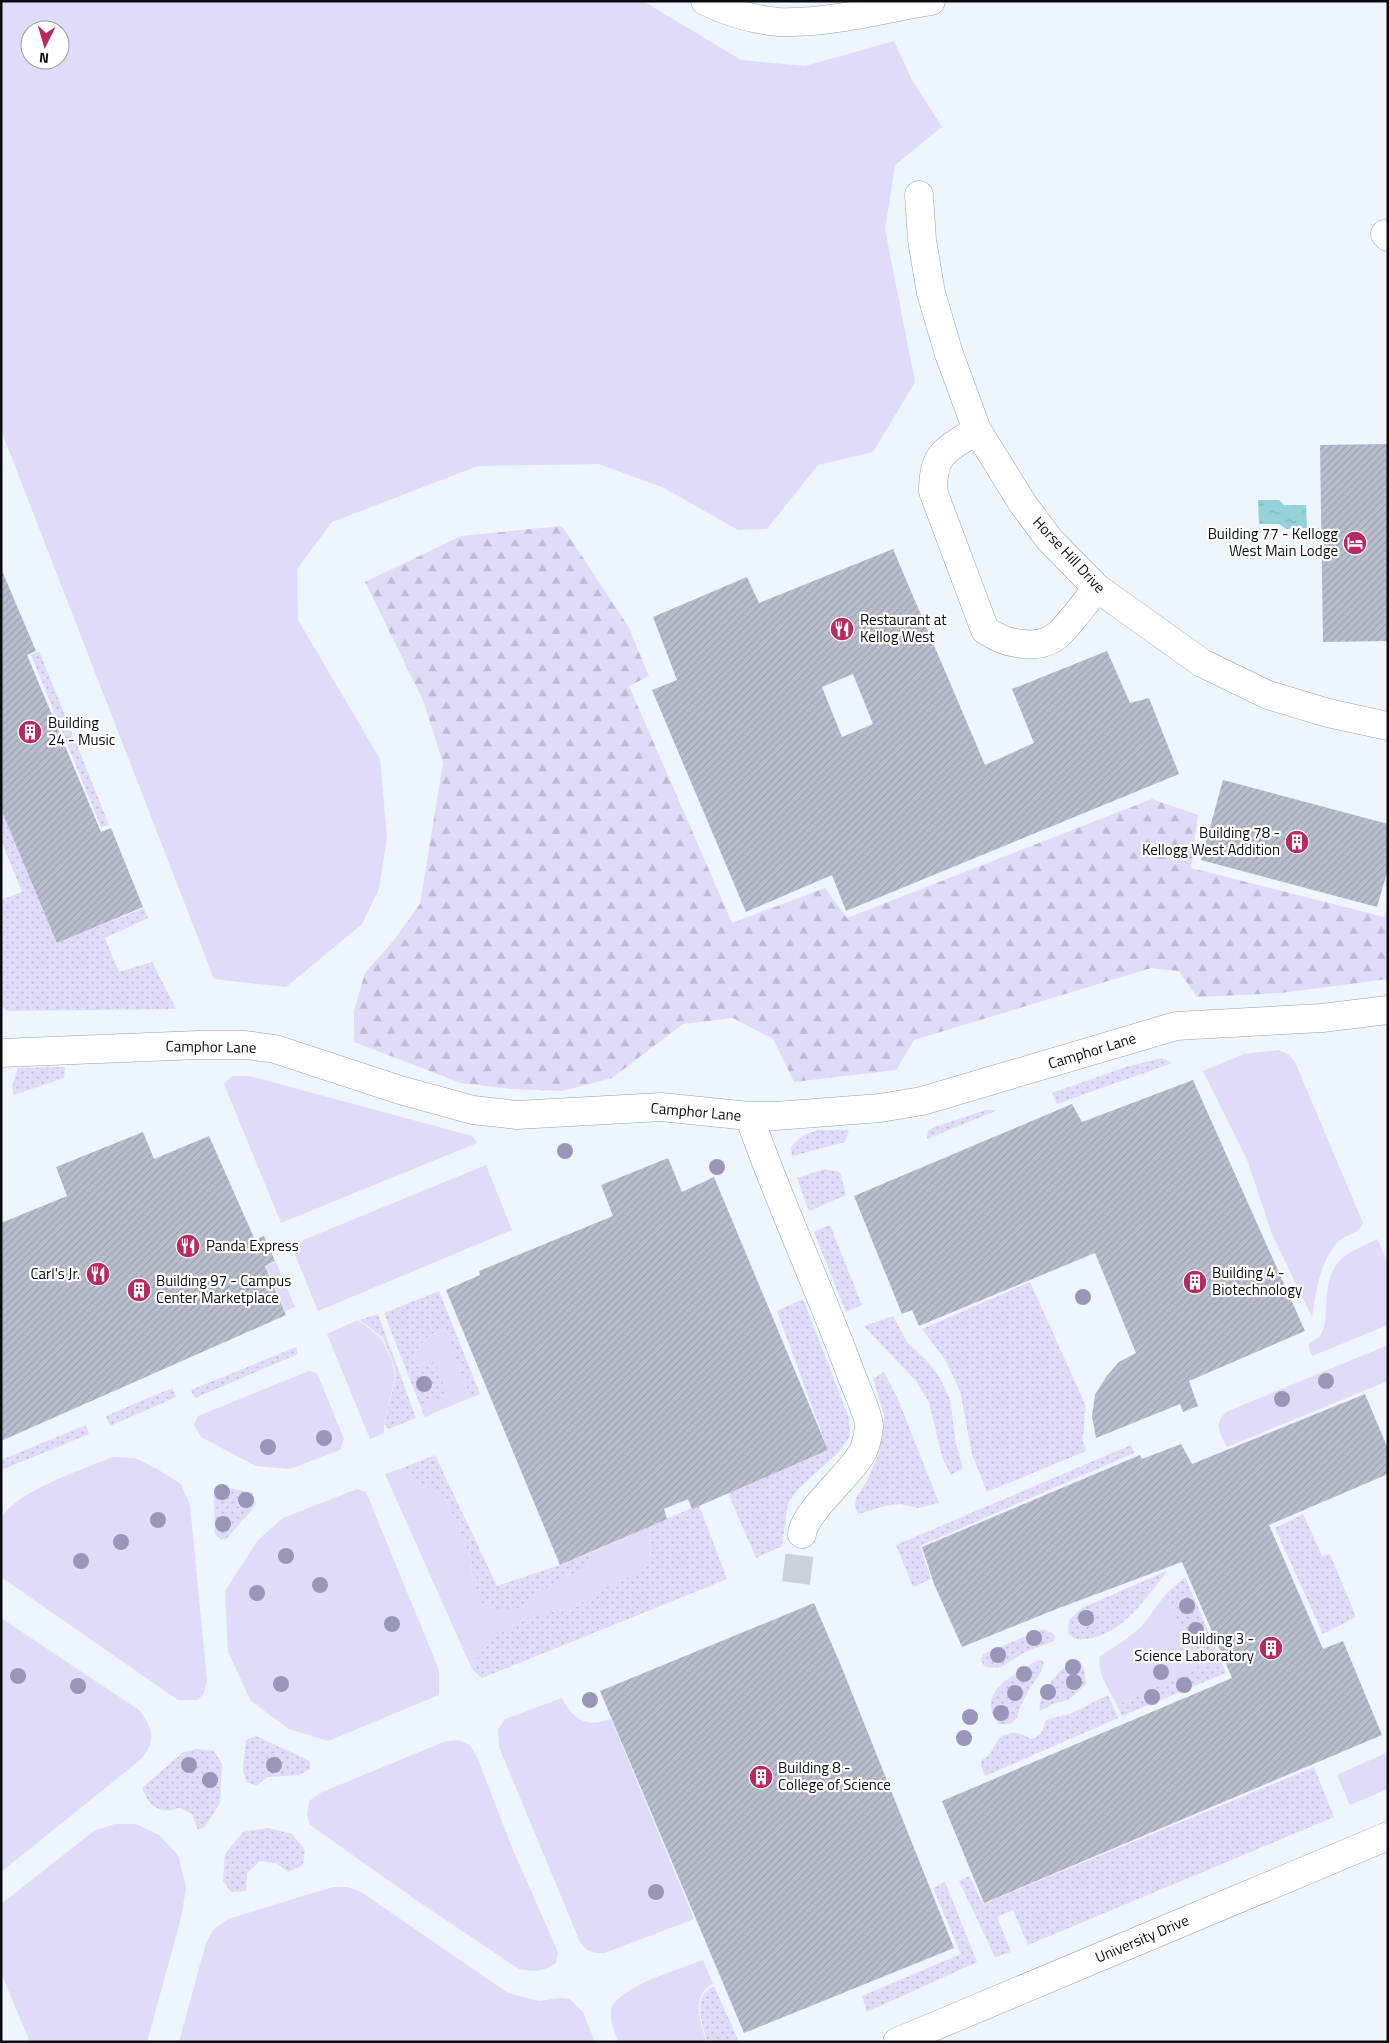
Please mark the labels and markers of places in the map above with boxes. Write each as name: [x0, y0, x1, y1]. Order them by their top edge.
place label: Building 77 - Kellogg West Main Lodge: [1208, 522, 1338, 562]
hotel icon: Building 77 - Kellogg West Main Lodge: [1342, 530, 1368, 556]
place label: Restaurant at Kellog West: [860, 608, 947, 648]
restaurant icon: Restaurant at Kellog West: [829, 616, 855, 642]
place label: Building 24 - Music: [48, 711, 115, 751]
building icon: Building 24 - Music: [17, 719, 43, 745]
place label: Building 78 - Kellogg West Addition: [1142, 821, 1280, 861]
building icon: Building 78 - Kellogg West Addition: [1284, 829, 1310, 855]
restaurant icon: Panda Express: [175, 1233, 201, 1259]
place label: Panda Express: [206, 1234, 299, 1257]
restaurant icon: Carl's Jr.: [85, 1261, 111, 1287]
place label: Building 4 - Biotechnology: [1212, 1261, 1302, 1301]
place label: Carl's Jr.: [30, 1262, 80, 1285]
place label: Building 97 - Campus Center Marketplace: [156, 1269, 291, 1309]
building icon: Building 4 - Biotechnology: [1182, 1269, 1208, 1295]
building icon: Building 97 - Campus Center Marketplace: [126, 1277, 152, 1303]
place label: Building 3 - Science Laboratory: [1134, 1627, 1254, 1667]
building icon: Building 3 - Science Laboratory: [1258, 1635, 1284, 1661]
place label: Building 8 - College of Science: [778, 1756, 891, 1796]
building icon: Building 8 - College of Science: [748, 1764, 774, 1790]

